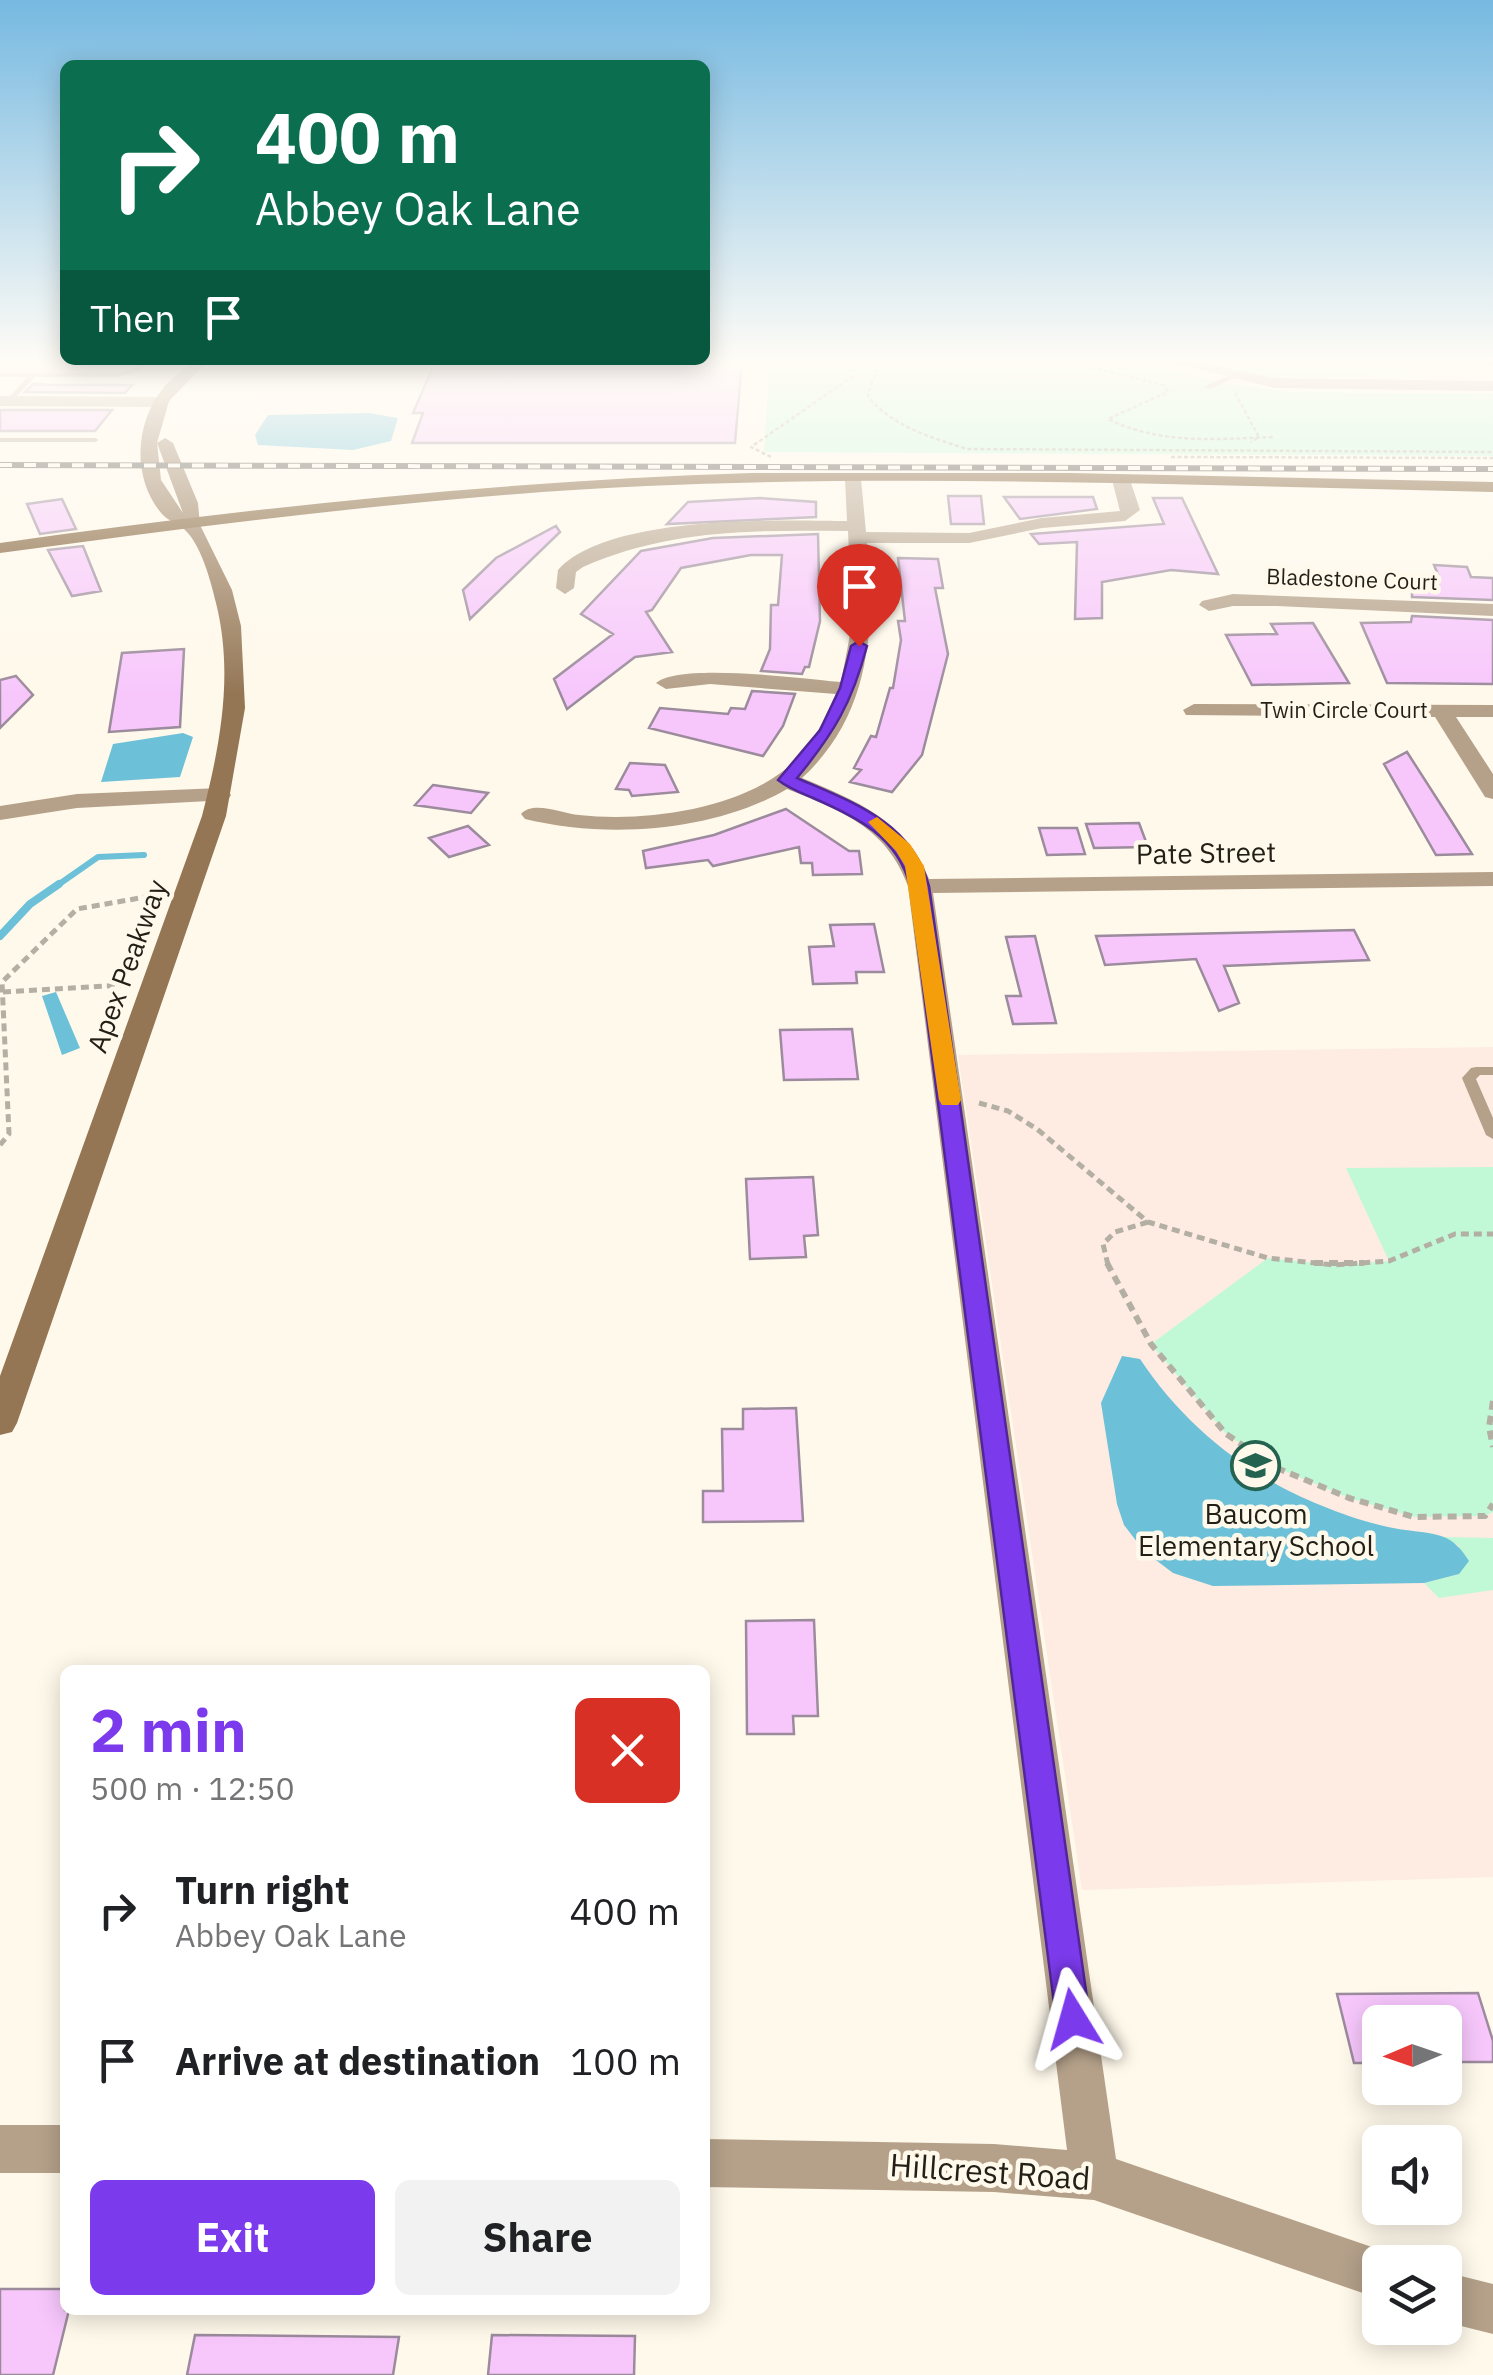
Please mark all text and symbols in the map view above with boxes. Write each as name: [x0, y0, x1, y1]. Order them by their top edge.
text: 400 m: [255, 91, 460, 182]
icon: right: [90, 100, 220, 230]
text: Abbey Oak Lane: [255, 179, 581, 237]
icon: arrive: [196, 290, 251, 345]
text: Then: [90, 293, 176, 342]
pin: [817, 544, 902, 647]
icon: arrive: [832, 559, 887, 614]
street label: Bladestone Court: [1266, 561, 1438, 596]
street label: Twin Circle Court: [1260, 695, 1428, 724]
street label: Pate Street: [1136, 833, 1276, 872]
street label: Apex Peakway: [78, 874, 175, 1057]
school or university icon: Baucom Elementary School: [1230, 1440, 1282, 1492]
place label: Baucom Elementary School: [1138, 1495, 1374, 1564]
text: 2 min: [90, 1690, 247, 1769]
button: close: [575, 1698, 680, 1803]
text: 500 m · 12:50: [90, 1767, 295, 1809]
text: Turn right: [175, 1865, 350, 1914]
icon: right: [90, 1883, 145, 1938]
text: 400 m: [569, 1886, 680, 1935]
text: Abbey Oak Lane: [175, 1914, 407, 1956]
position arrow: [1021, 1967, 1125, 2071]
north arrow: [1362, 2005, 1462, 2105]
map controls: [1362, 2005, 1462, 2345]
icon: arrive: [90, 2033, 145, 2088]
text: Arrive at destination: [175, 2036, 540, 2085]
text: 100 m: [570, 2036, 681, 2085]
button: sound: [1362, 2125, 1462, 2225]
street label: Hillcrest Road: [888, 2143, 1092, 2199]
button: Exit: [90, 2180, 375, 2295]
button: Share: [395, 2180, 680, 2295]
button: layers: [1362, 2245, 1462, 2345]

